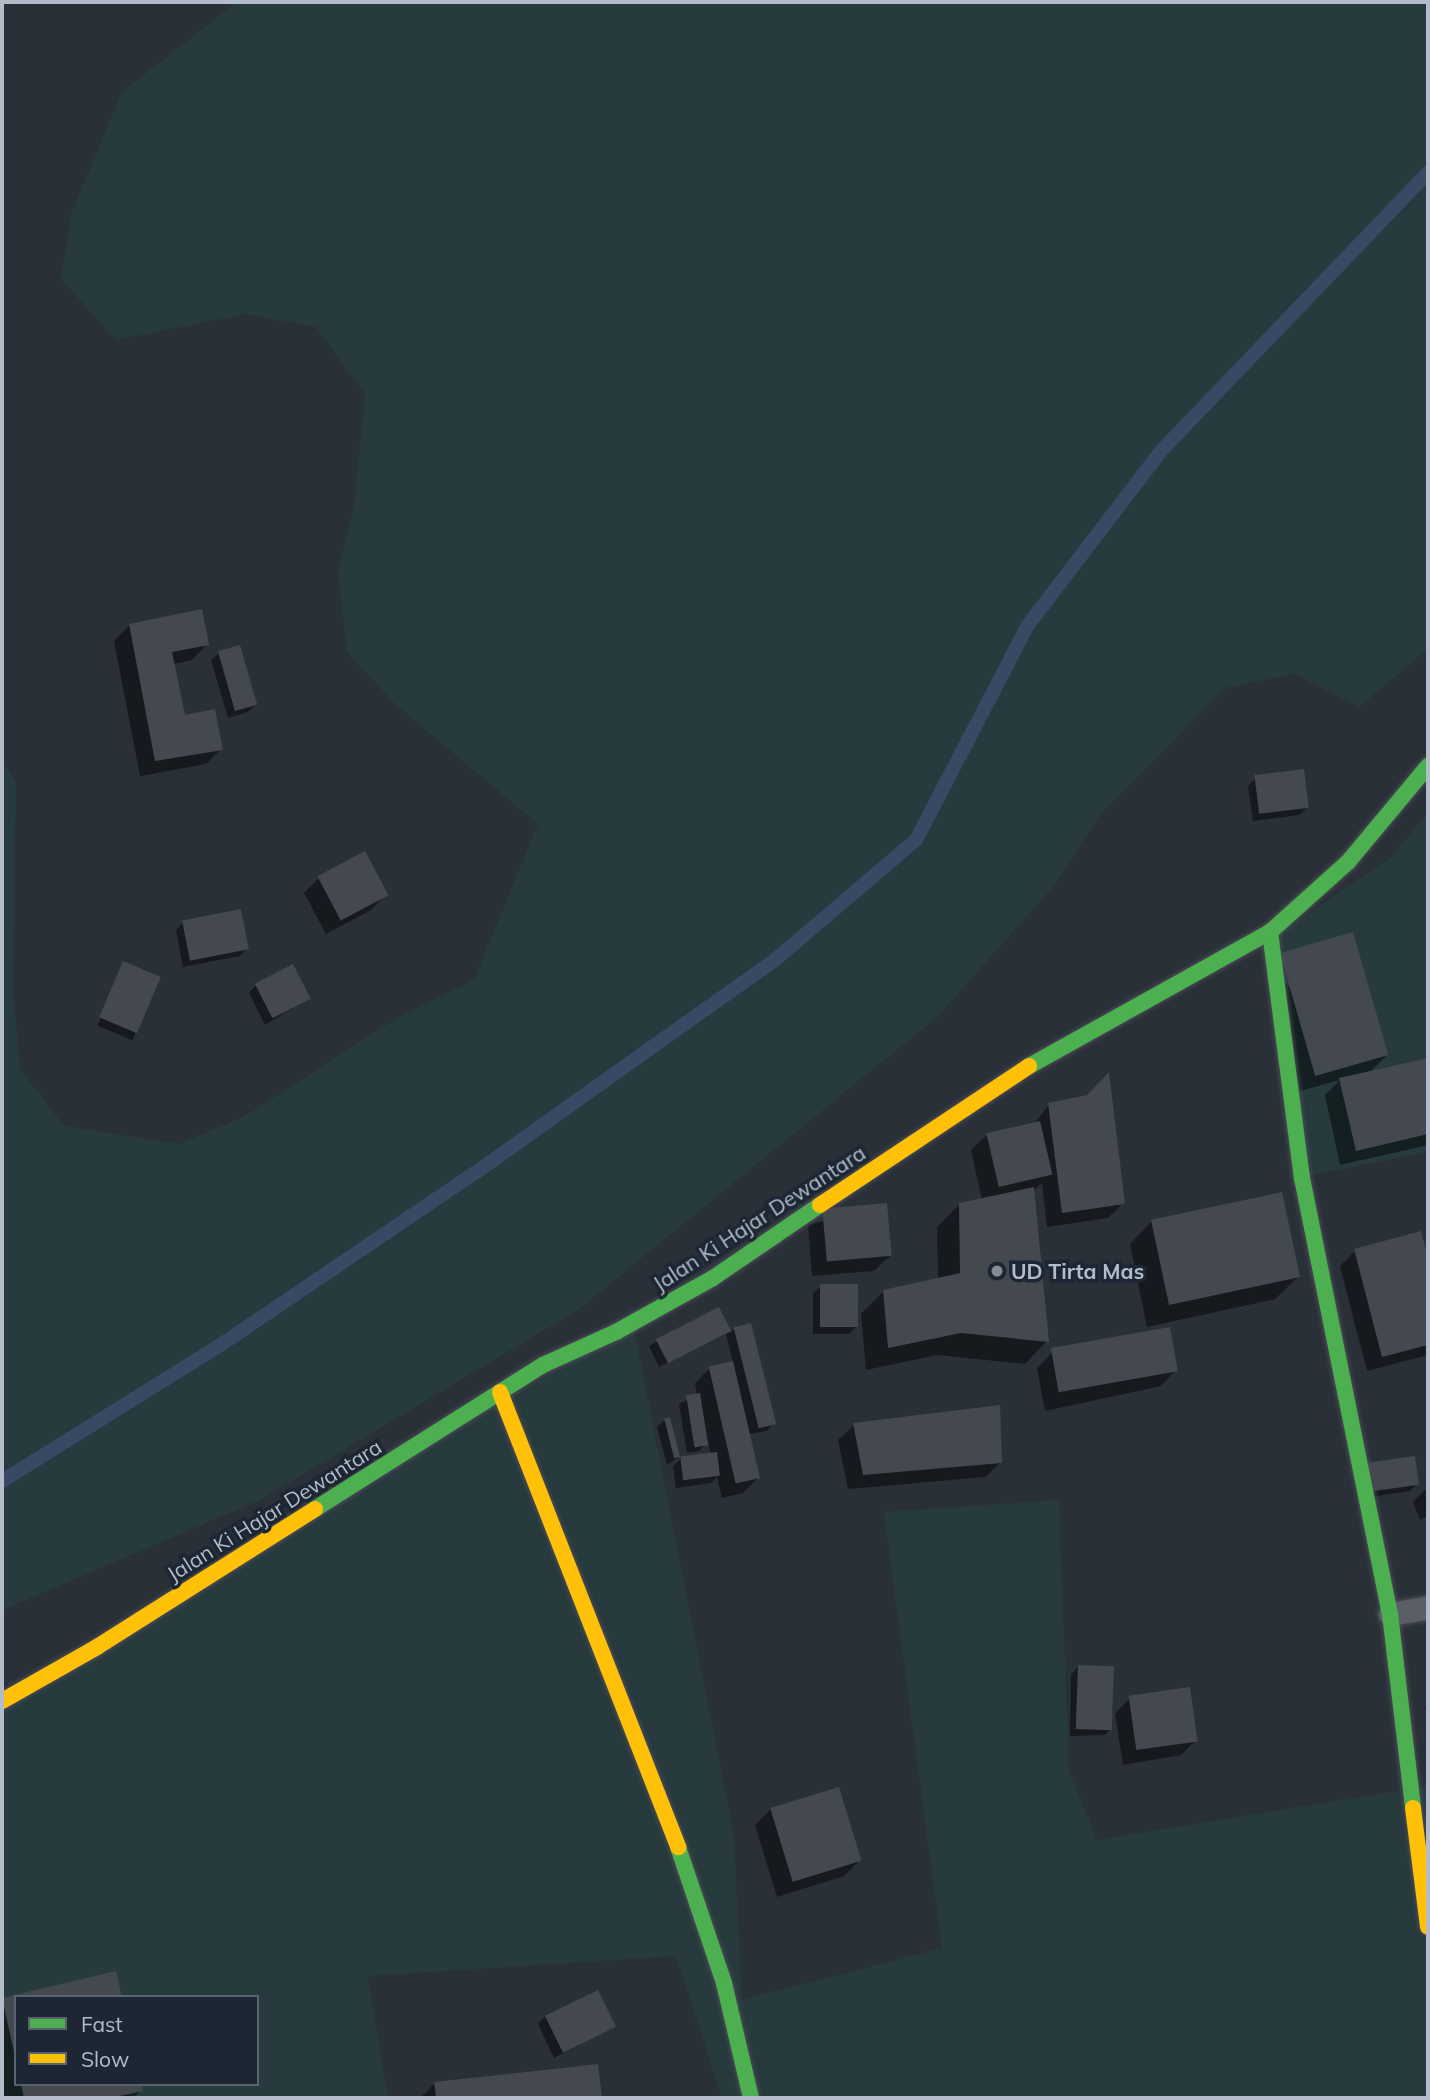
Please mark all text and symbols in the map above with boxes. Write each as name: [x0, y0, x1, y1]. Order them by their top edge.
street label: Jalan Ki Hajar Dewantara: [648, 1140, 870, 1296]
place label: UD Tirta Mas: [1011, 1258, 1144, 1284]
marker: UD Tirta Mas: [989, 1263, 1005, 1279]
street label: Jalan Ki Hajar Dewantara: [162, 1434, 386, 1586]
legend: [14, 1995, 259, 2086]
text: Fast: [81, 2011, 123, 2037]
text: Slow: [81, 2046, 129, 2072]

